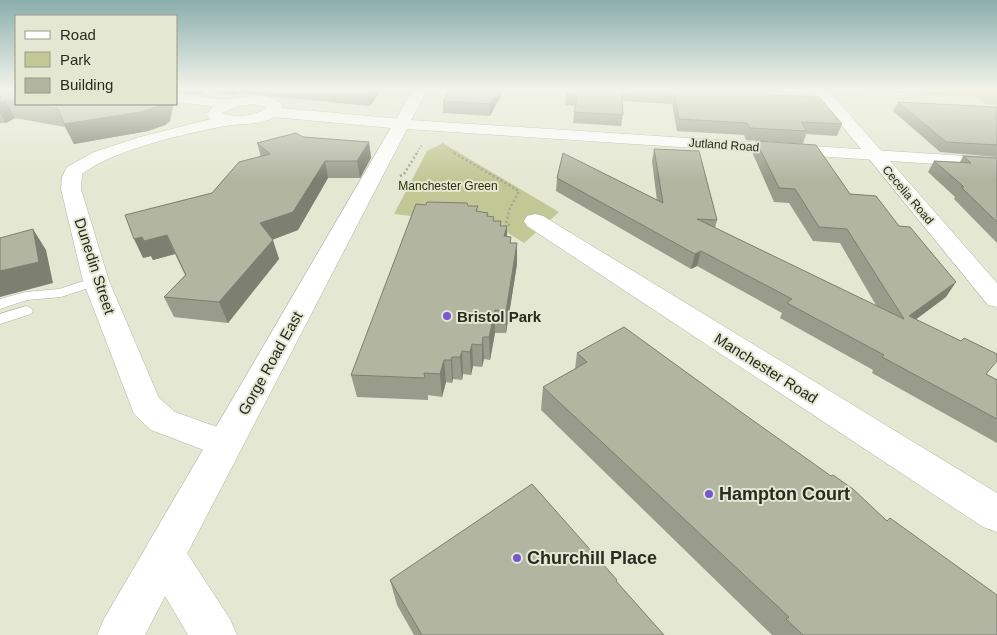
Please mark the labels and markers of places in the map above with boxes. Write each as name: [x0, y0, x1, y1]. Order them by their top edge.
place label: Bristol Park: [457, 308, 542, 325]
marker: Bristol Park: [441, 310, 453, 322]
place label: Hampton Court: [719, 484, 850, 504]
marker: Hampton Court: [703, 488, 715, 500]
place label: Churchill Place: [527, 548, 657, 568]
marker: Churchill Place: [511, 552, 523, 564]

